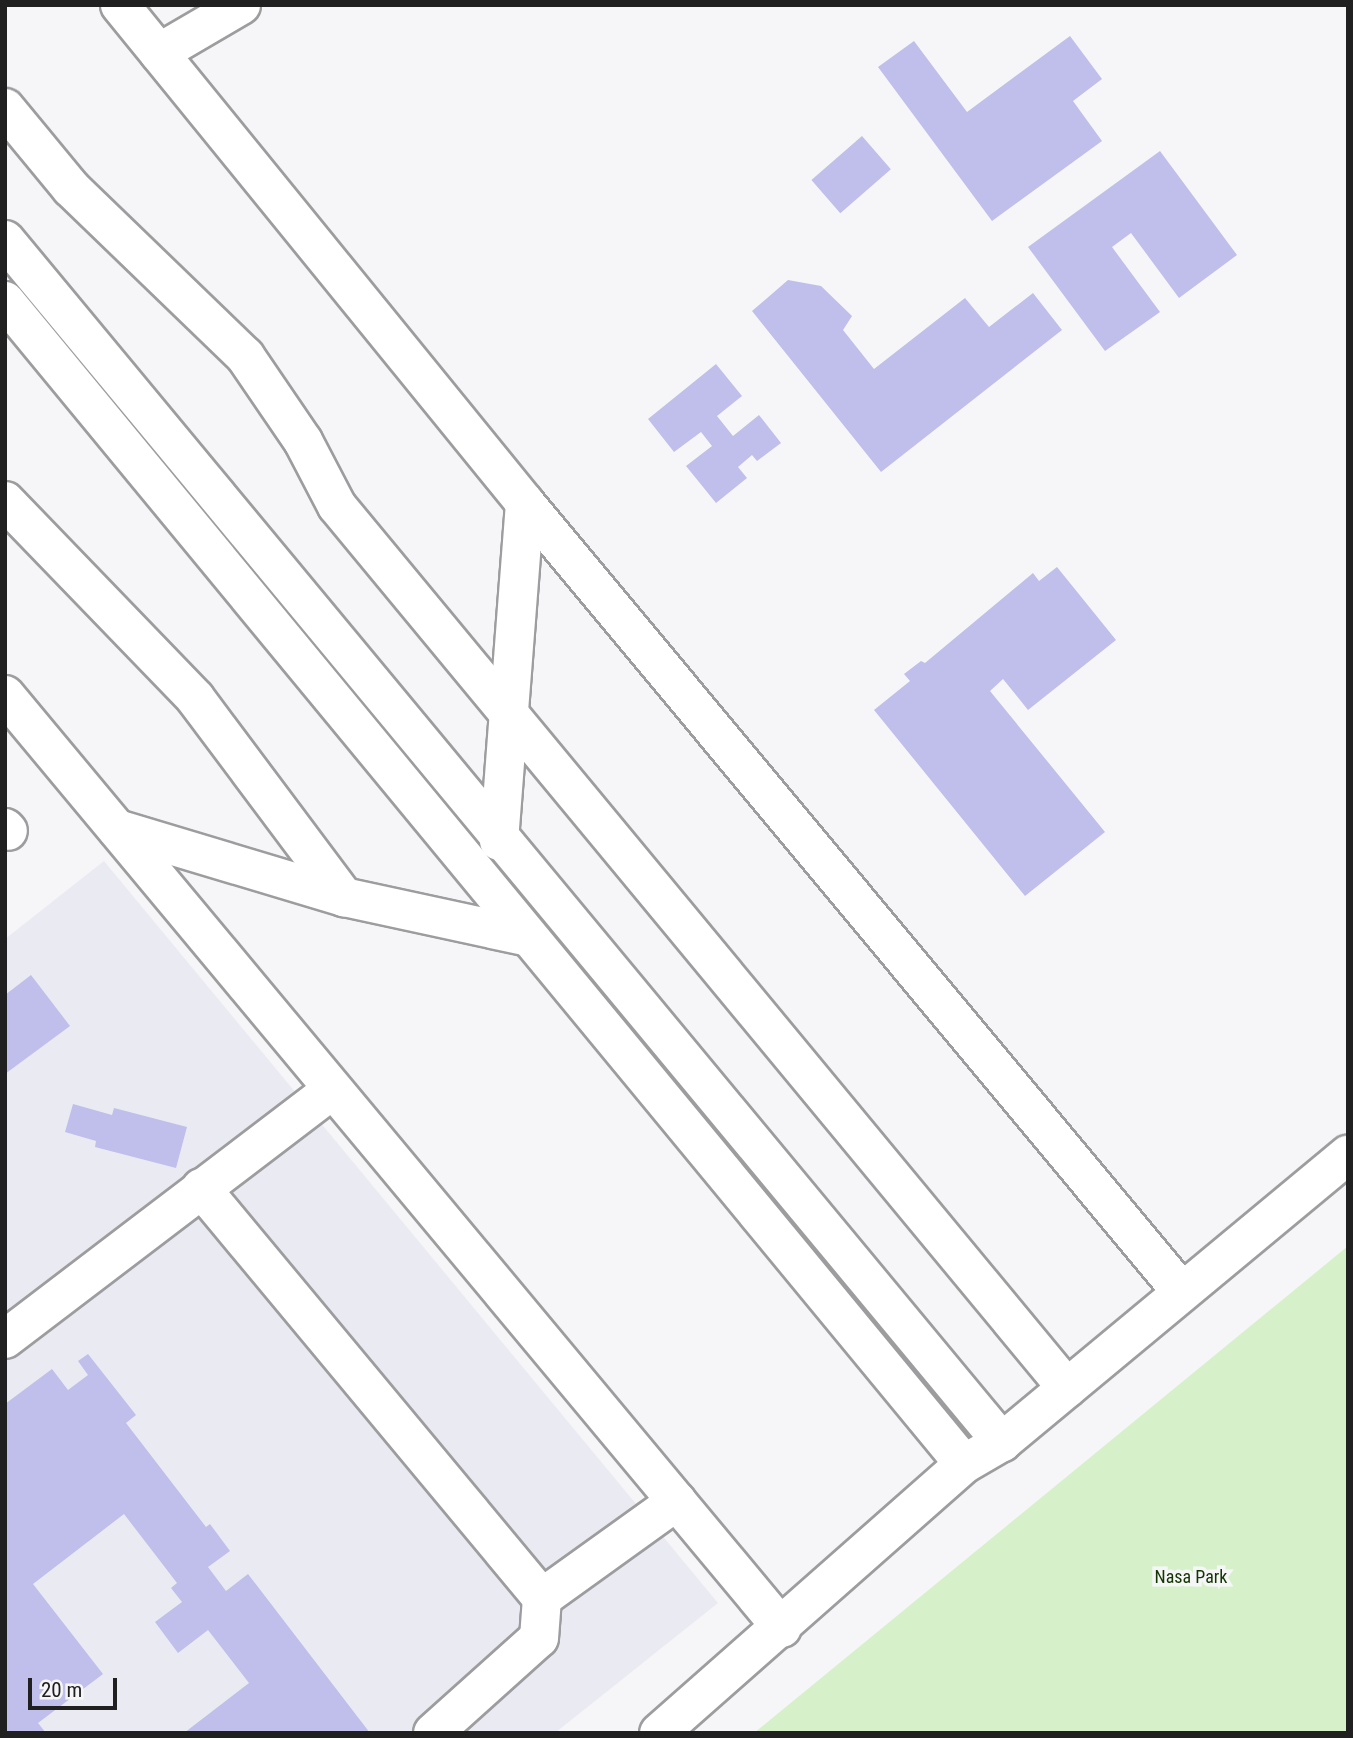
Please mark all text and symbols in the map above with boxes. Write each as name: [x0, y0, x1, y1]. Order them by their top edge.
park label: Nasa Park: [1155, 1566, 1227, 1588]
scale bar: [32, 1664, 121, 1708]
text: 20 m: [41, 1678, 82, 1702]

